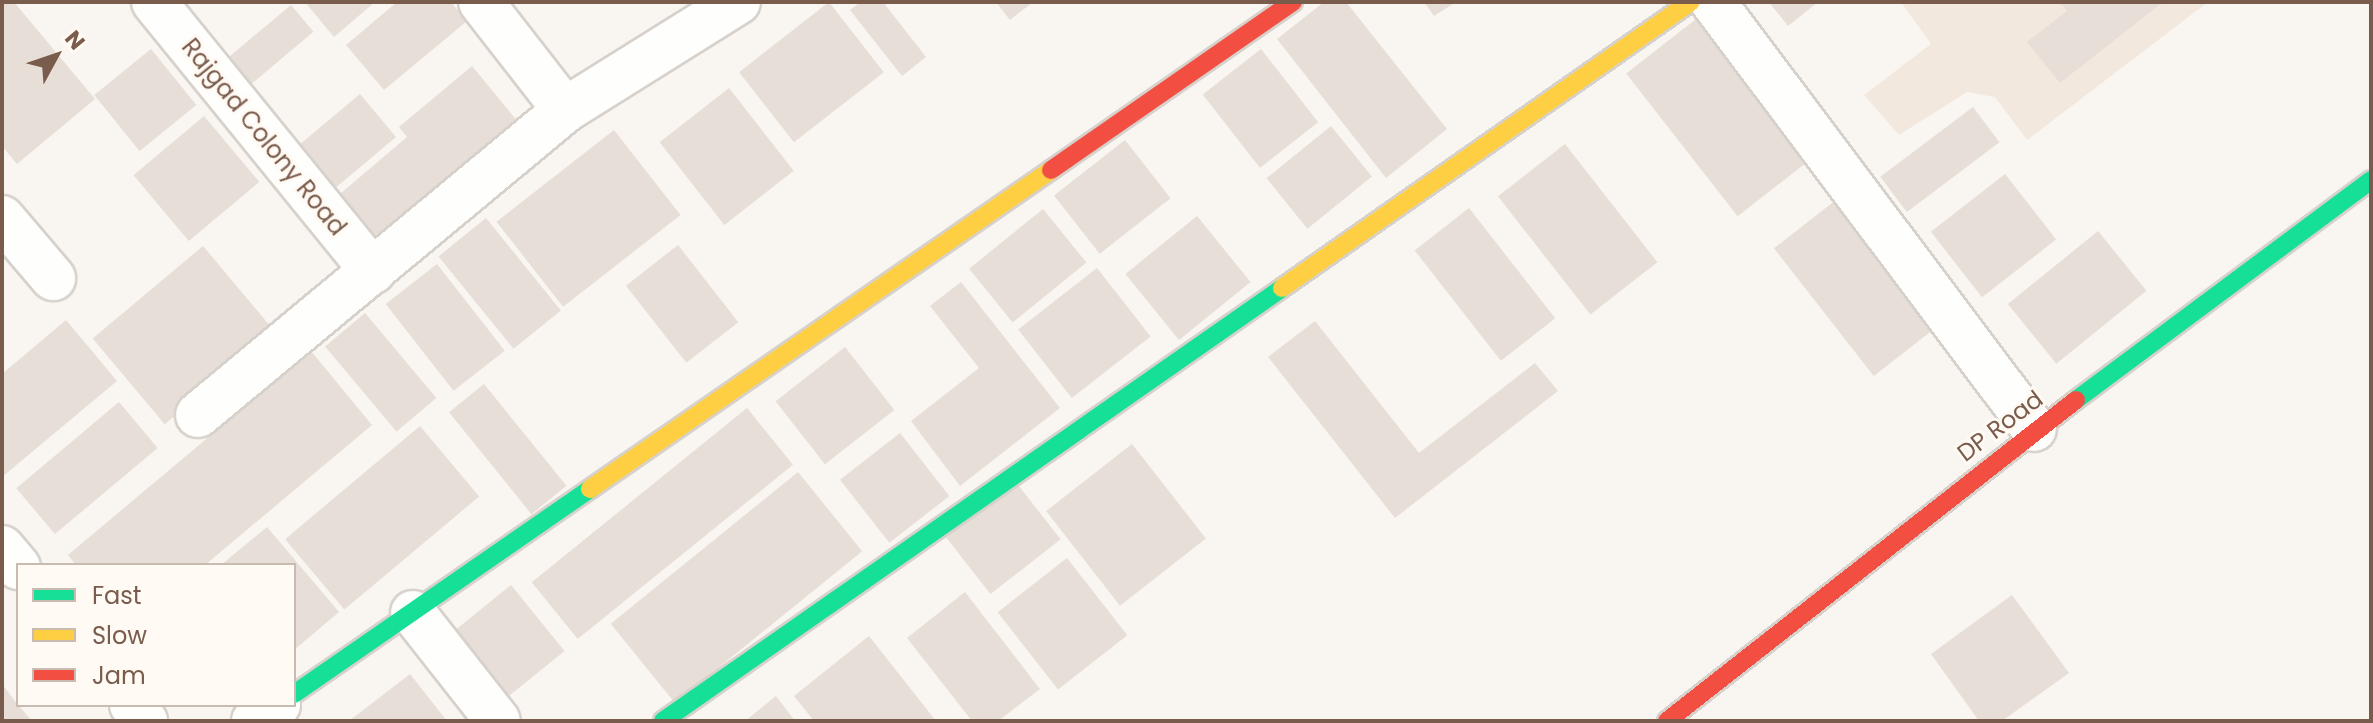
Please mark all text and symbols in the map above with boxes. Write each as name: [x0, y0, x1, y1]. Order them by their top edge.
north arrow: [16, 16, 96, 96]
text: N: [58, 24, 92, 57]
street label: Rajgad Colony Road: [176, 33, 352, 241]
street label: DP Road: [1952, 385, 2048, 467]
legend: [16, 563, 296, 707]
text: Fast: [92, 579, 142, 612]
text: Slow: [92, 619, 147, 652]
text: Jam: [92, 659, 146, 692]

